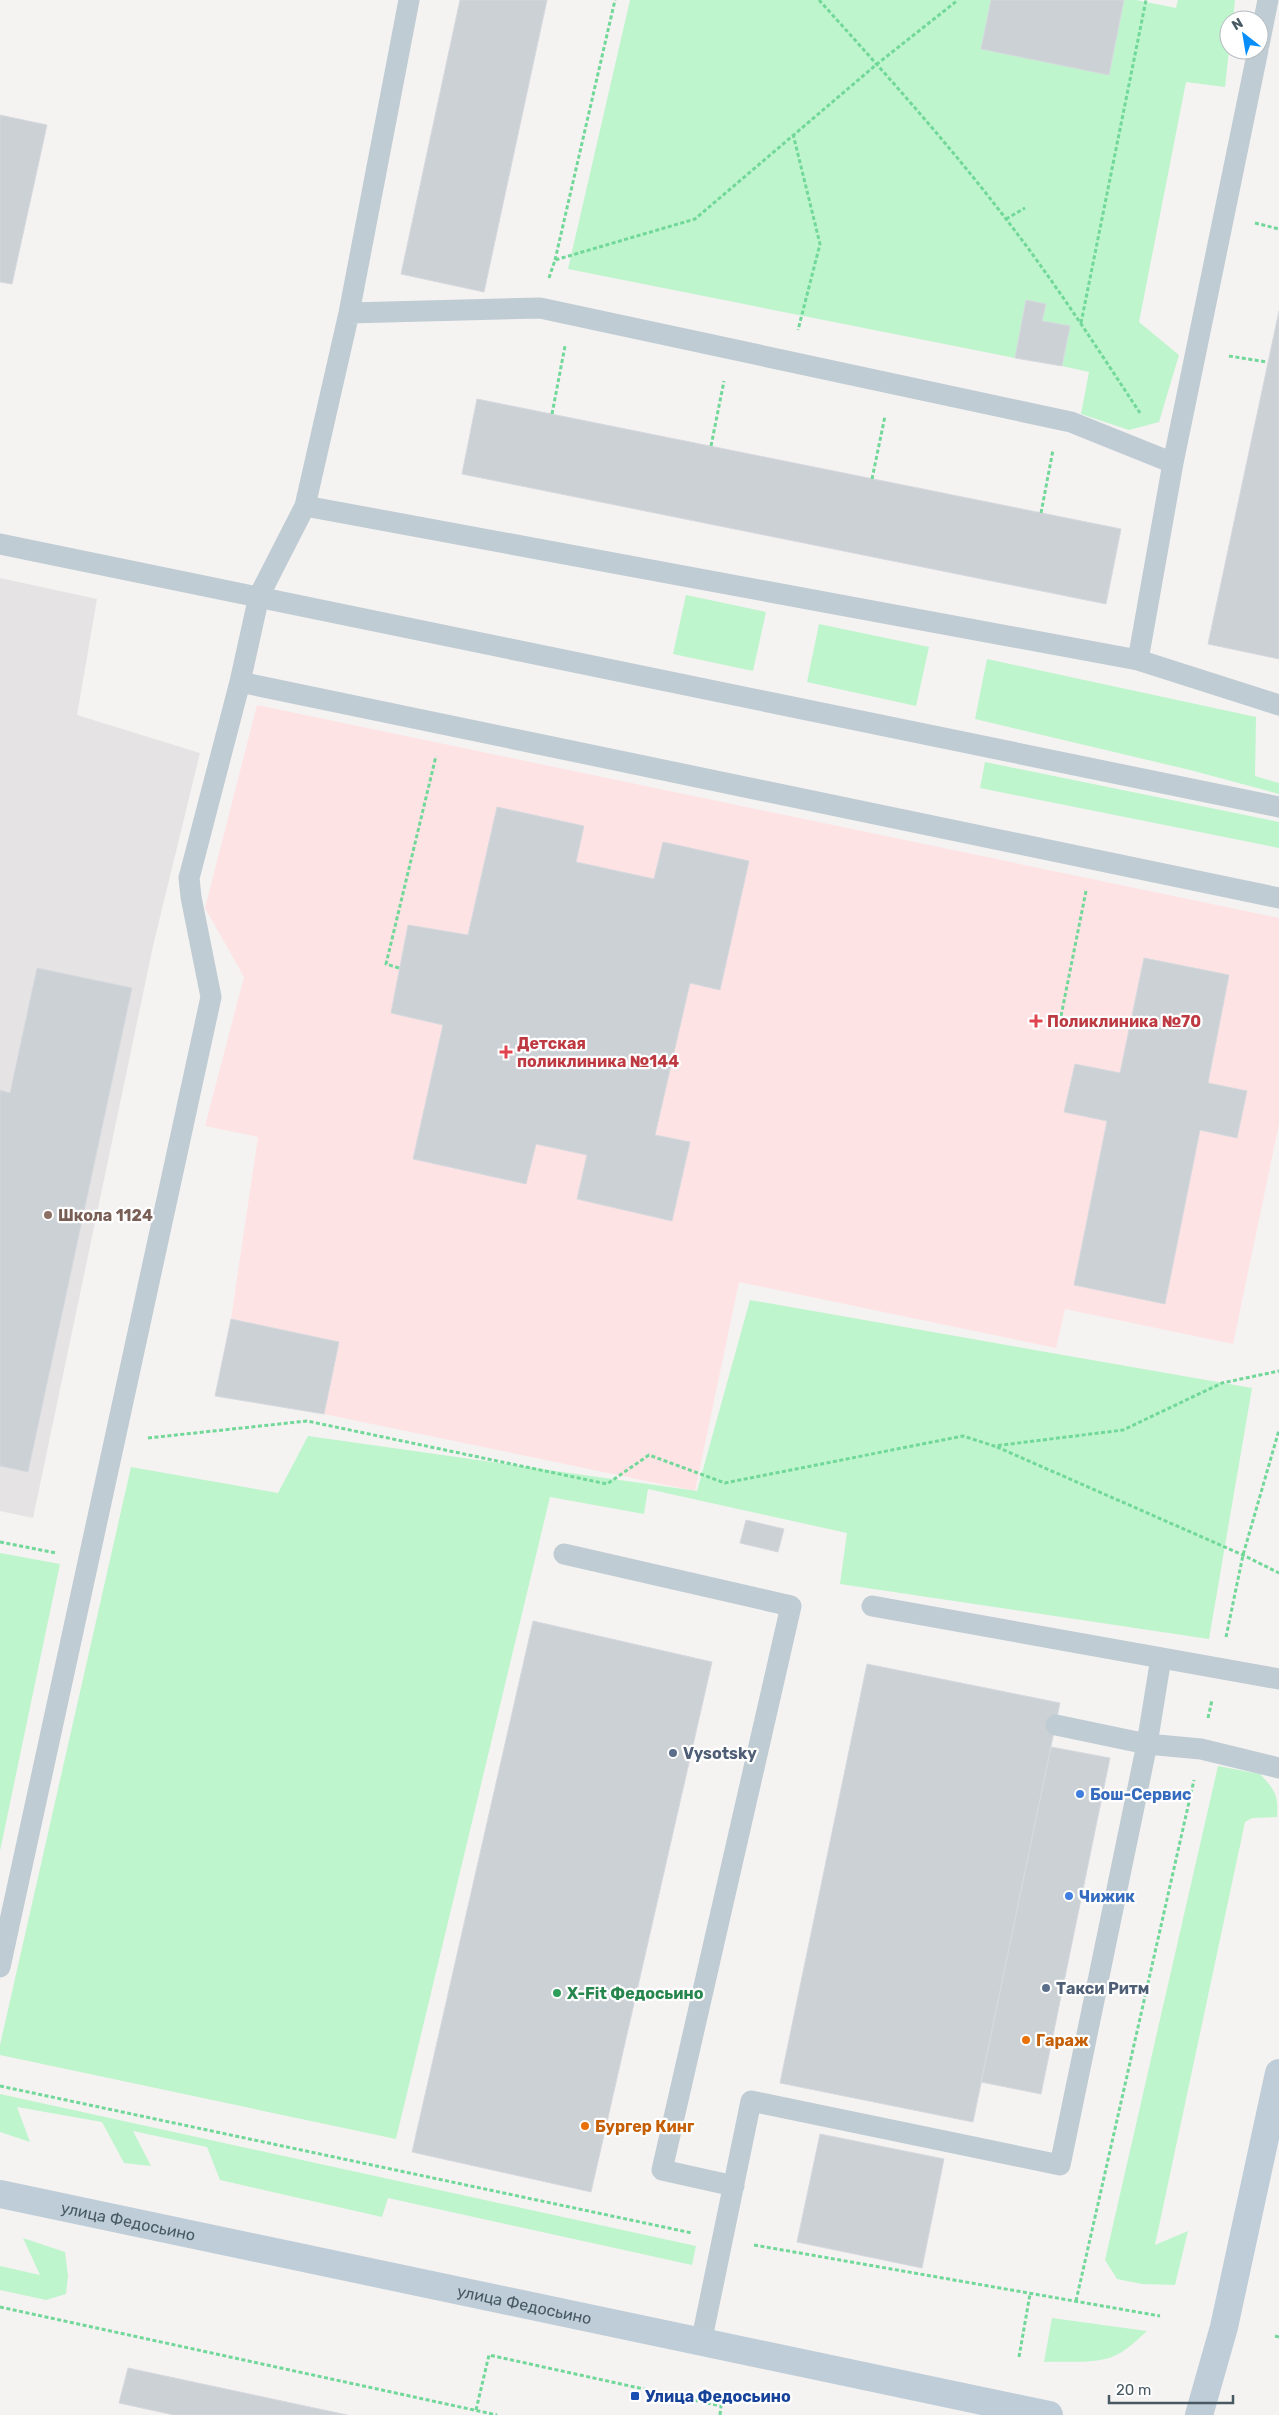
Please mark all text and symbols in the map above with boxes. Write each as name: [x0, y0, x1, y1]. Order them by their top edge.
north arrow: [1219, 10, 1269, 60]
text: N: [1229, 14, 1246, 34]
place label: Поликлиника №70: [1047, 1012, 1201, 1031]
marker: Поликлиника №70: [1029, 1014, 1043, 1028]
place label: Детская поликлиника №144: [517, 1034, 679, 1071]
marker: Детская поликлиника №144: [499, 1045, 513, 1059]
place label: Школа 1124: [58, 1206, 153, 1225]
marker: Школа 1124: [42, 1209, 54, 1221]
place label: Vysotsky: [683, 1744, 757, 1763]
marker: Vysotsky: [667, 1747, 679, 1759]
place label: Бош-Сервис: [1090, 1785, 1191, 1804]
marker: Бош-Сервис: [1074, 1788, 1086, 1800]
place label: Чижик: [1079, 1887, 1135, 1906]
marker: Чижик: [1063, 1890, 1075, 1902]
place label: Такси Ритм: [1056, 1979, 1149, 1998]
marker: Такси Ритм: [1040, 1982, 1052, 1994]
place label: X-Fit Федосьино: [567, 1984, 704, 2003]
marker: X-Fit Федосьино: [551, 1987, 563, 1999]
place label: Гараж: [1036, 2031, 1089, 2050]
marker: Гараж: [1020, 2034, 1032, 2046]
place label: Бургер Кинг: [595, 2117, 695, 2136]
marker: Бургер Кинг: [579, 2120, 591, 2132]
street label: улица Федосьино: [59, 2198, 197, 2245]
street label: улица Федосьино: [455, 2282, 593, 2328]
scale bar: [1109, 2372, 1233, 2404]
text: 20 m: [1116, 2381, 1151, 2399]
place label: Улица Федосьино: [645, 2387, 791, 2406]
marker: Улица Федосьино: [629, 2390, 641, 2402]

